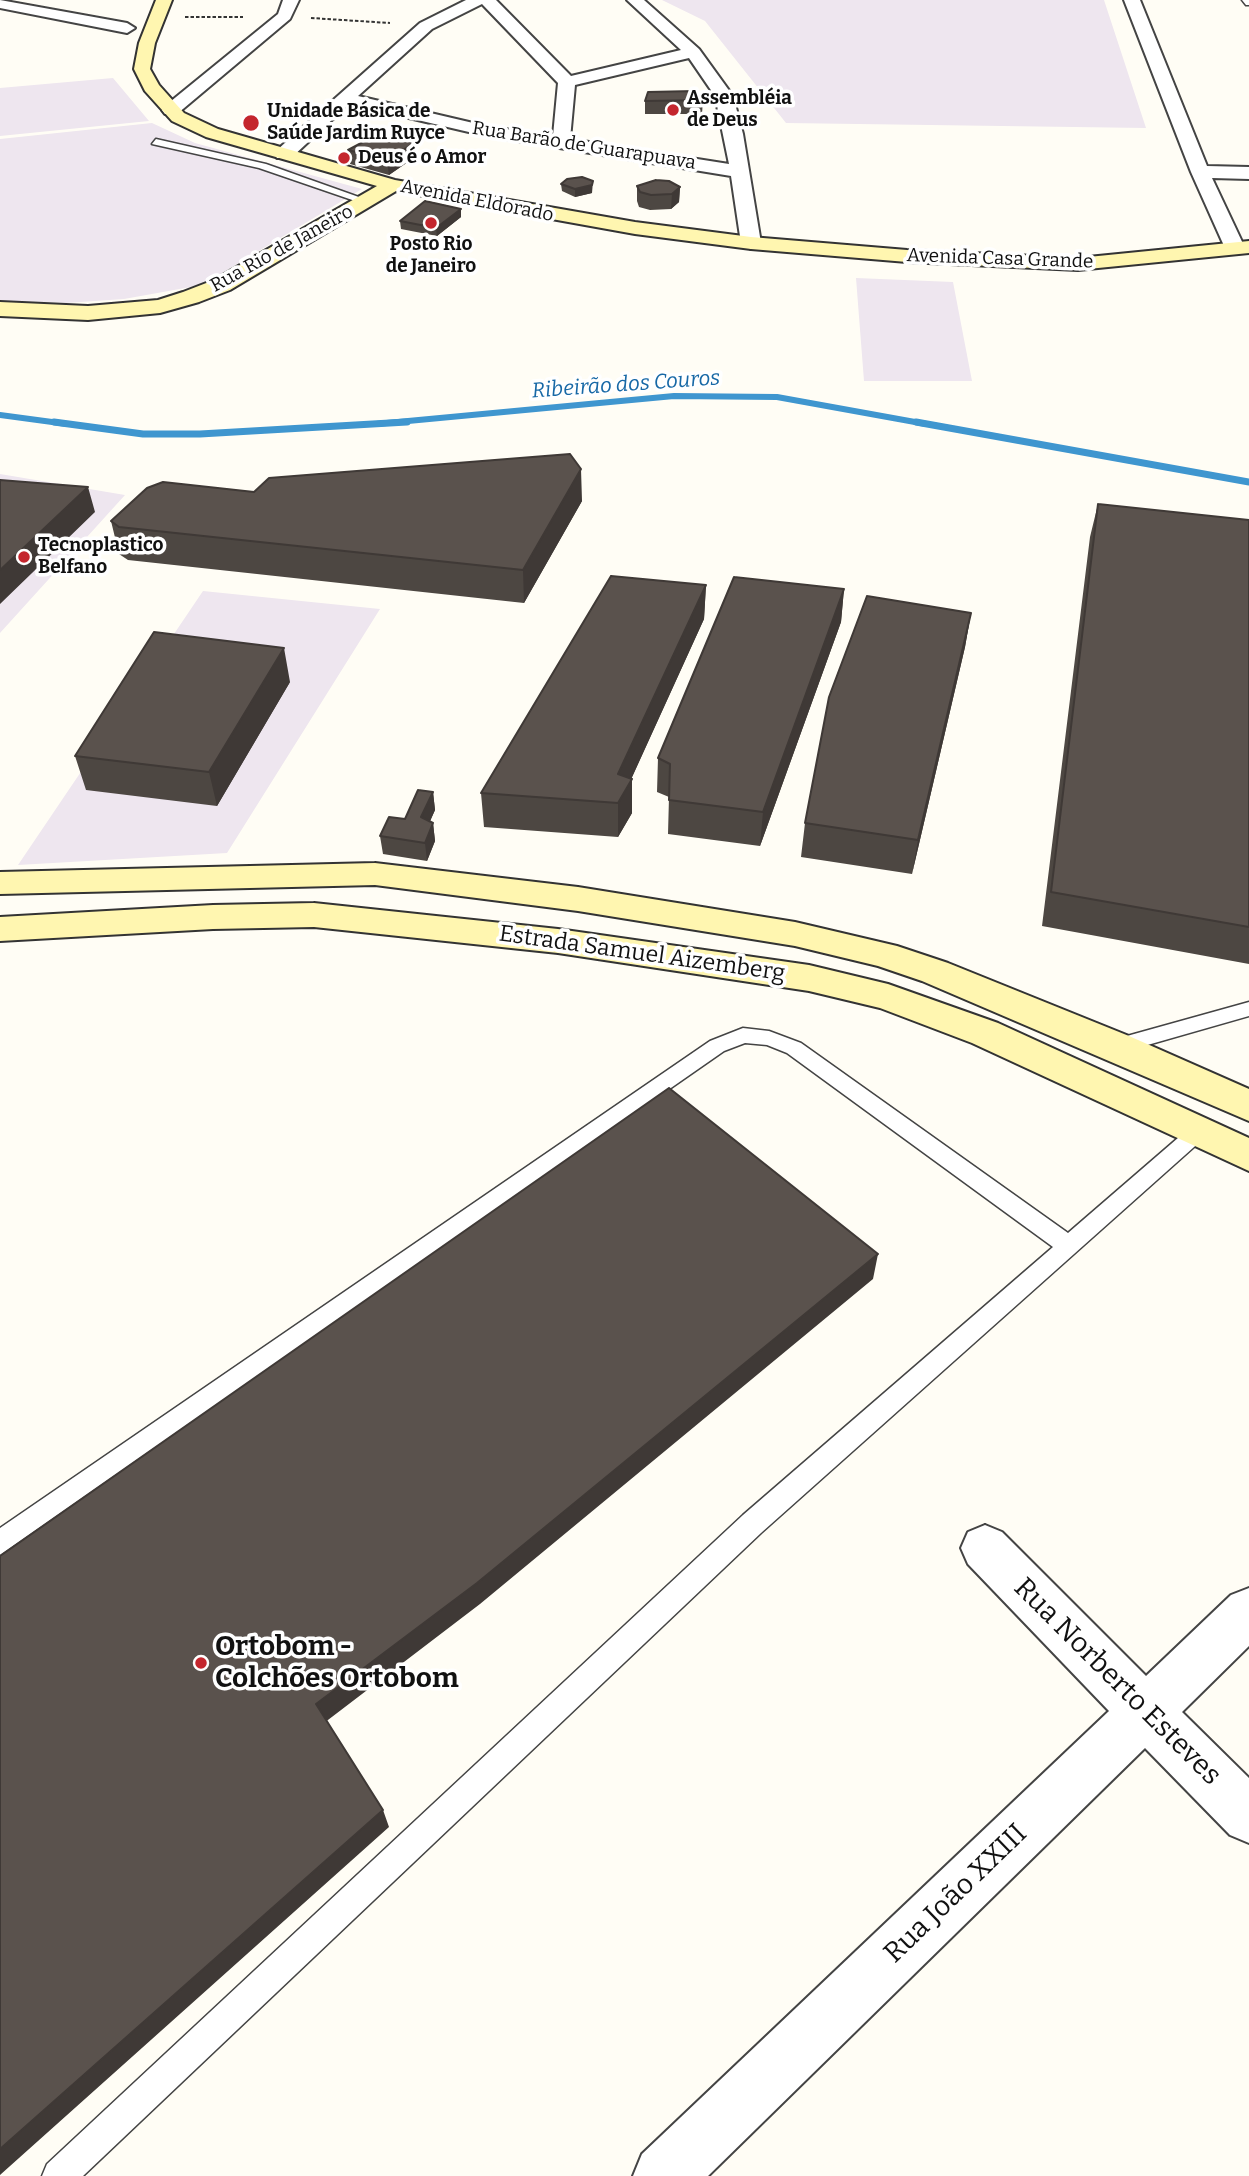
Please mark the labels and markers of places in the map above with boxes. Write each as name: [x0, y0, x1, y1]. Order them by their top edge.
place label: Assembléia de Deus: [687, 88, 792, 132]
place label: Unidade Básica de Saúde Jardim Ruyce: [267, 101, 445, 145]
marker: Assembléia de Deus: [665, 102, 681, 118]
marker: Unidade Básica de Saúde Jardim Ruyce: [241, 113, 261, 133]
place label: Deus é o Amor: [358, 147, 486, 169]
marker: Deus é o Amor: [336, 150, 352, 166]
marker: Posto Rio de Janeiro: [423, 215, 439, 231]
place label: Posto Rio de Janeiro: [386, 234, 476, 278]
place label: Tecnoplastico Belfano: [38, 535, 163, 579]
marker: Tecnoplastico Belfano: [16, 549, 32, 565]
place label: Ortobom - Colchões Ortobom: [215, 1630, 459, 1696]
marker: Ortobom - Colchões Ortobom: [193, 1655, 209, 1671]

